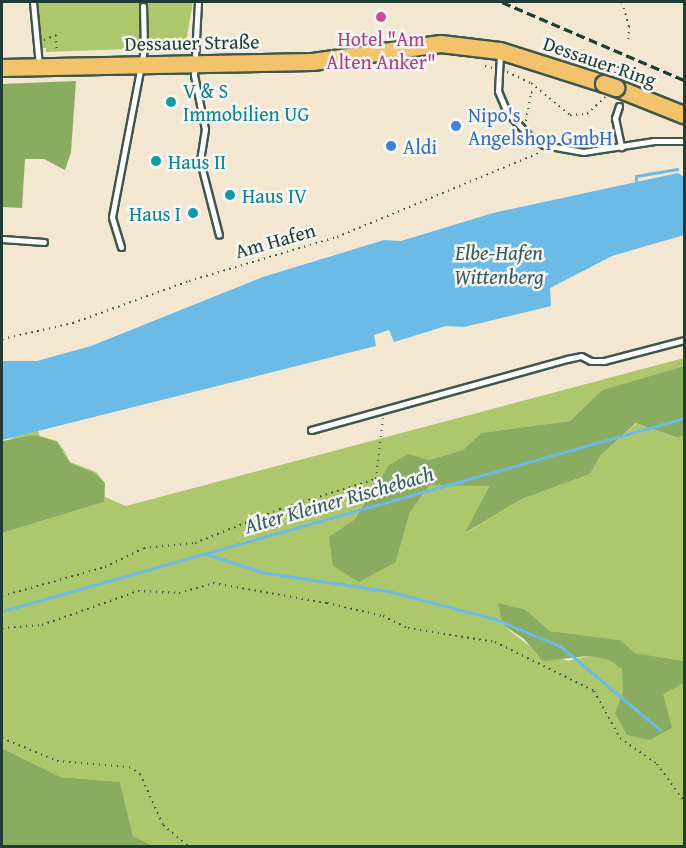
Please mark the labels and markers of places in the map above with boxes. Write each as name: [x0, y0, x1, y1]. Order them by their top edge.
marker: Hotel "Am Alten Anker": [374, 10, 388, 24]
place label: Hotel "Am Alten Anker": [326, 27, 436, 74]
place label: V & S Immobilien UG: [183, 78, 309, 125]
marker: V & S Immobilien UG: [164, 95, 178, 109]
place label: Nipo's Angelshop GmbH: [468, 102, 613, 149]
marker: Nipo's Angelshop GmbH: [449, 119, 463, 133]
place label: Aldi: [403, 134, 437, 158]
marker: Aldi: [384, 139, 398, 153]
place label: Haus II: [168, 149, 226, 173]
marker: Haus II: [149, 154, 163, 168]
place label: Haus IV: [242, 183, 307, 207]
marker: Haus IV: [223, 188, 237, 202]
place label: Haus I: [129, 201, 181, 225]
marker: Haus I: [186, 206, 200, 220]

